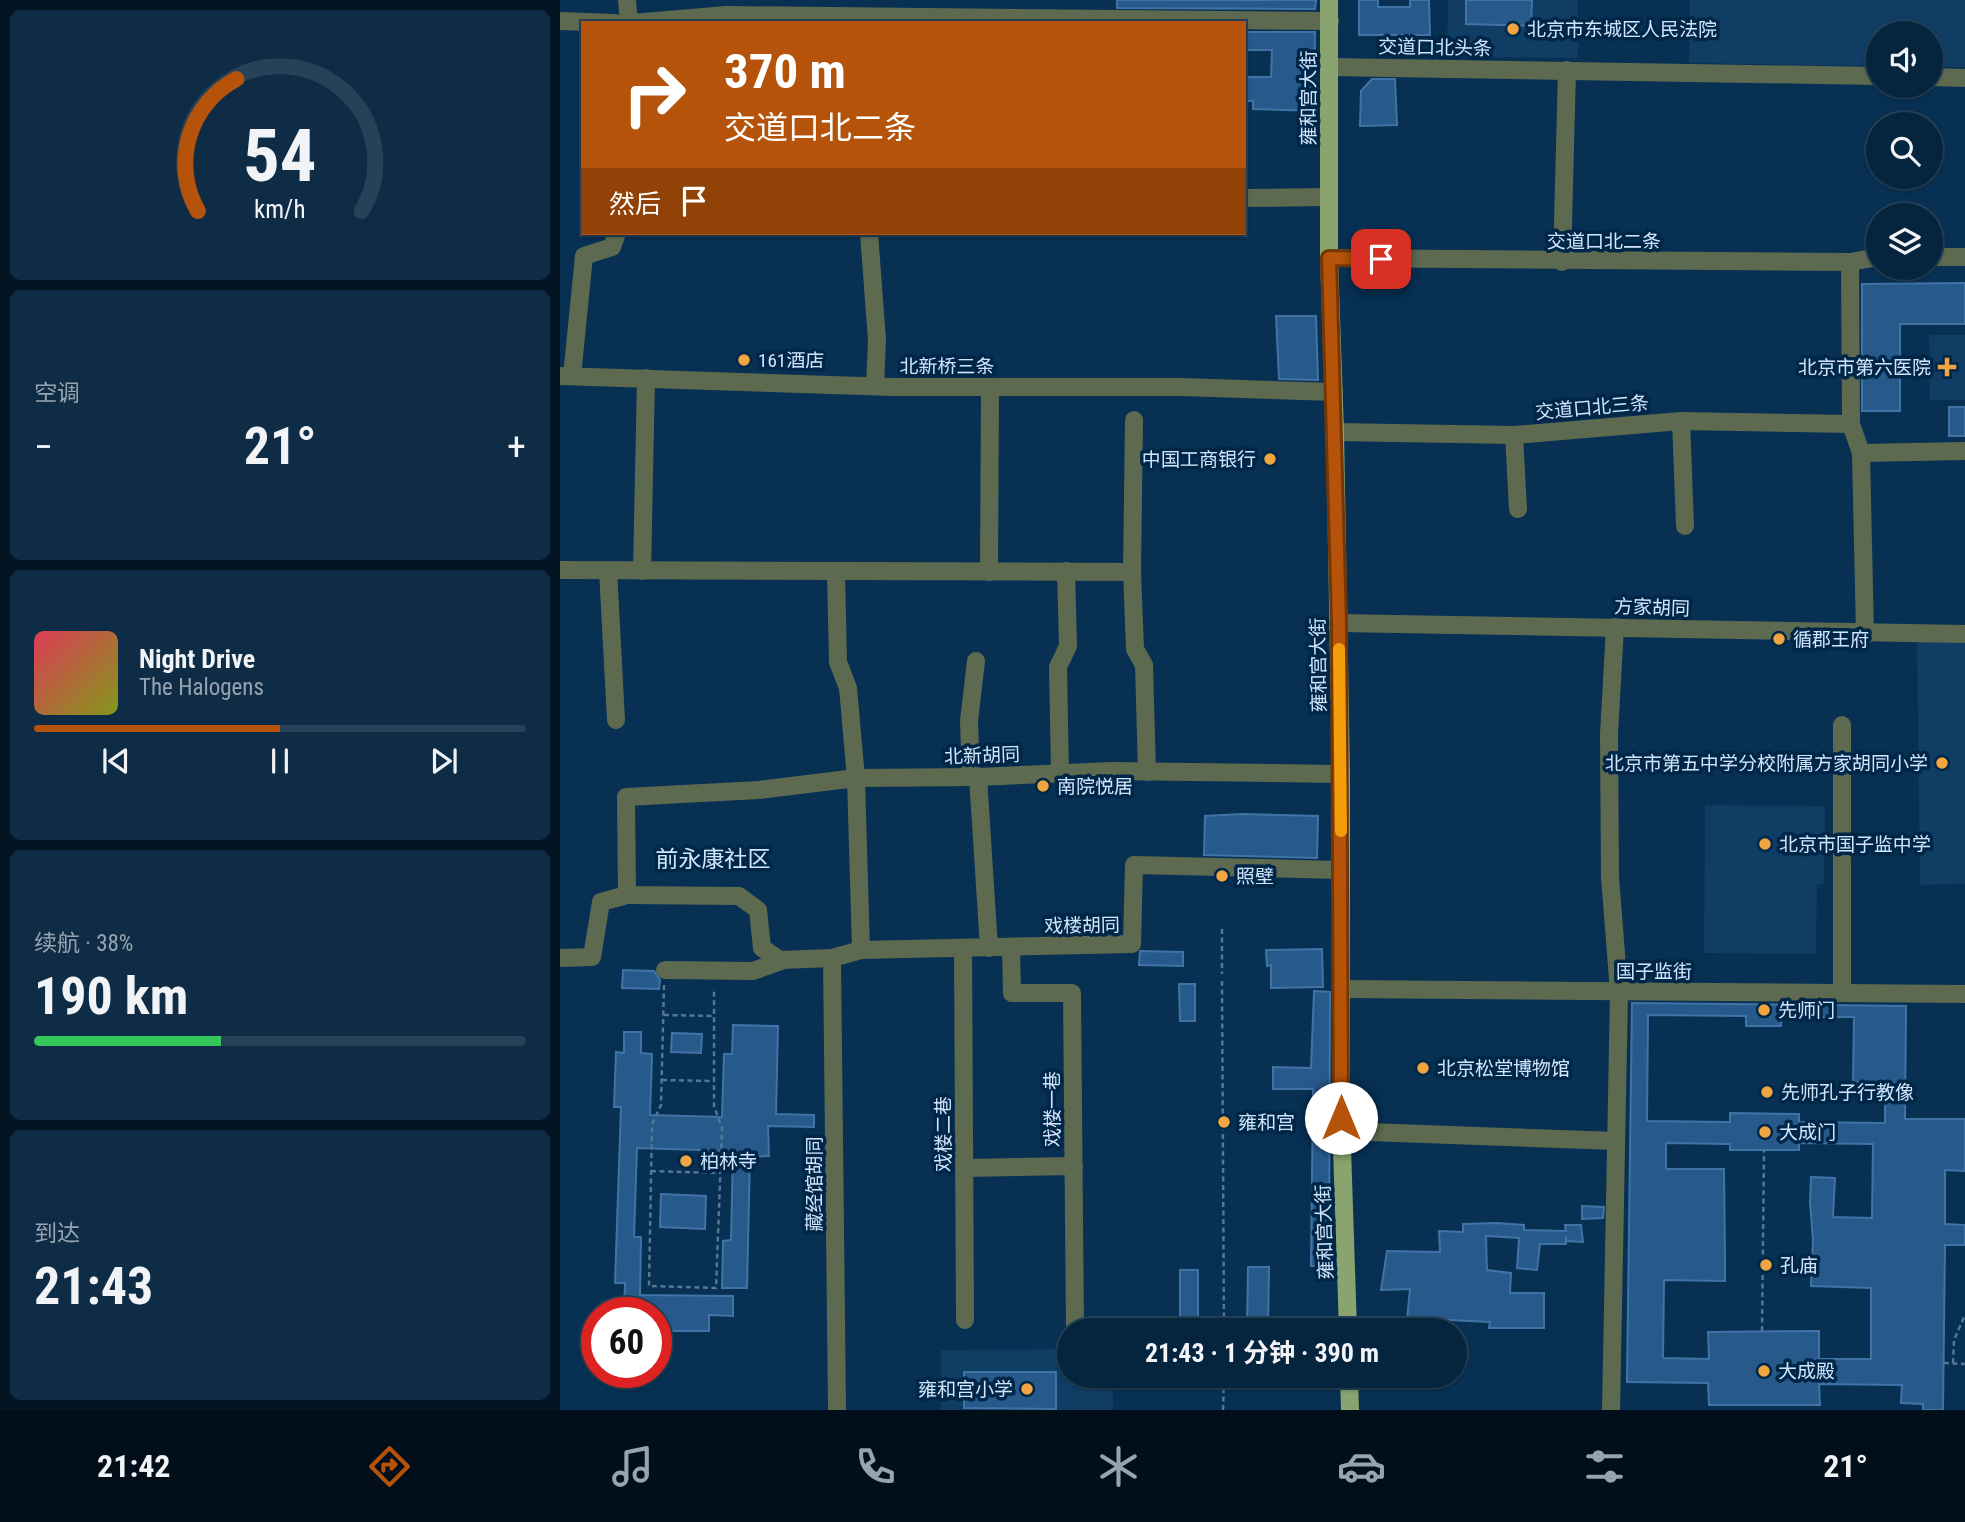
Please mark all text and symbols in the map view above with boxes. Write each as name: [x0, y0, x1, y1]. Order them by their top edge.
place label: 北京市东城区人民法院: [1527, 18, 1717, 41]
marker: 北京市东城区人民法院: [1505, 21, 1521, 37]
map controls: [1866, 21, 1943, 280]
button: sound: [1866, 21, 1943, 98]
street label: 交道口北头条: [1378, 35, 1492, 60]
text: 370 m: [724, 43, 846, 100]
icon: right: [609, 49, 700, 140]
street label: 雍和宫大街: [1297, 50, 1320, 146]
text: 交道口北二条: [724, 109, 916, 147]
button: search: [1866, 112, 1943, 189]
text: 54: [243, 113, 317, 199]
icon: arrive: [675, 182, 713, 220]
text: 然后: [609, 189, 661, 219]
text: km/h: [254, 195, 306, 224]
button: layers: [1866, 203, 1943, 280]
pin: [1351, 229, 1411, 289]
street label: 交道口北二条: [1547, 230, 1661, 253]
icon: arrive: [1362, 240, 1400, 278]
place label: 161酒店: [758, 349, 824, 372]
marker: 161酒店: [736, 352, 752, 368]
street label: 北新桥三条: [899, 355, 995, 378]
place label: 北京市第六医院: [1798, 356, 1931, 379]
marker: 北京市第六医院: [1937, 357, 1957, 377]
text: 空调: [34, 380, 80, 407]
street label: 交道口北三条: [1534, 391, 1650, 424]
text: 21°: [244, 416, 316, 477]
text: −: [34, 425, 53, 469]
text: +: [507, 425, 526, 469]
place label: 中国工商银行: [1142, 448, 1256, 471]
marker: 中国工商银行: [1262, 451, 1278, 467]
street label: 方家胡同: [1614, 595, 1690, 620]
street label: 雍和宫大街: [1306, 617, 1331, 713]
place label: 循郡王府: [1793, 628, 1869, 651]
marker: 循郡王府: [1771, 631, 1787, 647]
text: Night Drive: [139, 644, 255, 674]
text: The Halogens: [139, 674, 264, 701]
icon: previous: [97, 742, 135, 780]
icon: pause: [261, 742, 299, 780]
icon: next: [425, 742, 463, 780]
street label: 北新胡同: [944, 743, 1020, 768]
place label: 北京市第五中学分校附属方家胡同小学: [1605, 752, 1928, 775]
marker: 北京市第五中学分校附属方家胡同小学: [1934, 755, 1950, 771]
place label: 南院悦居: [1057, 775, 1133, 798]
marker: 南院悦居: [1035, 778, 1051, 794]
place label: 北京市国子监中学: [1779, 833, 1931, 856]
marker: 北京市国子监中学: [1757, 836, 1773, 852]
district label: 前永康社区: [656, 846, 771, 873]
place label: 照壁: [1236, 865, 1274, 888]
marker: 照壁: [1214, 868, 1230, 884]
street label: 戏楼胡同: [1044, 913, 1120, 938]
text: 续航 · 38%: [34, 930, 133, 957]
street label: 国子监街: [1616, 960, 1692, 983]
text: 190 km: [34, 966, 188, 1027]
place label: 先师门: [1778, 999, 1835, 1022]
marker: 先师门: [1756, 1002, 1772, 1018]
place label: 北京松堂博物馆: [1437, 1057, 1570, 1080]
marker: 北京松堂博物馆: [1415, 1060, 1431, 1076]
street label: 戏楼一巷: [1041, 1071, 1064, 1147]
position arrow: [1304, 1081, 1378, 1155]
place label: 先师孔子行教像: [1781, 1081, 1914, 1104]
marker: 先师孔子行教像: [1759, 1084, 1775, 1100]
street label: 戏楼二巷: [932, 1096, 955, 1172]
place label: 雍和宫: [1238, 1111, 1295, 1134]
marker: 雍和宫: [1216, 1114, 1232, 1130]
place label: 大成门: [1779, 1121, 1836, 1144]
marker: 大成门: [1757, 1124, 1773, 1140]
street label: 藏经馆胡同: [803, 1136, 826, 1232]
place label: 柏林寺: [700, 1150, 757, 1173]
marker: 柏林寺: [678, 1153, 694, 1169]
street label: 雍和宫大街: [1311, 1184, 1338, 1280]
text: 到达: [34, 1220, 80, 1247]
place label: 孔庙: [1780, 1254, 1818, 1277]
text: 21:43: [34, 1256, 153, 1317]
marker: 孔庙: [1758, 1257, 1774, 1273]
speed limit sign: 60: [581, 1297, 672, 1388]
text: 21:43 · 1 分钟 · 390 m: [1145, 1338, 1379, 1368]
place label: 大成殿: [1778, 1360, 1835, 1383]
marker: 大成殿: [1756, 1363, 1772, 1379]
place label: 雍和宫小学: [918, 1378, 1013, 1401]
marker: 雍和宫小学: [1019, 1381, 1035, 1397]
icon: directions: [365, 1442, 414, 1491]
icon: music: [608, 1442, 657, 1491]
icon: phone: [851, 1442, 900, 1491]
icon: climate: [1094, 1442, 1143, 1491]
icon: car: [1337, 1442, 1386, 1491]
icon: filters: [1580, 1442, 1629, 1491]
text: 21:42: [97, 1447, 170, 1485]
text: 21°: [1823, 1447, 1868, 1485]

